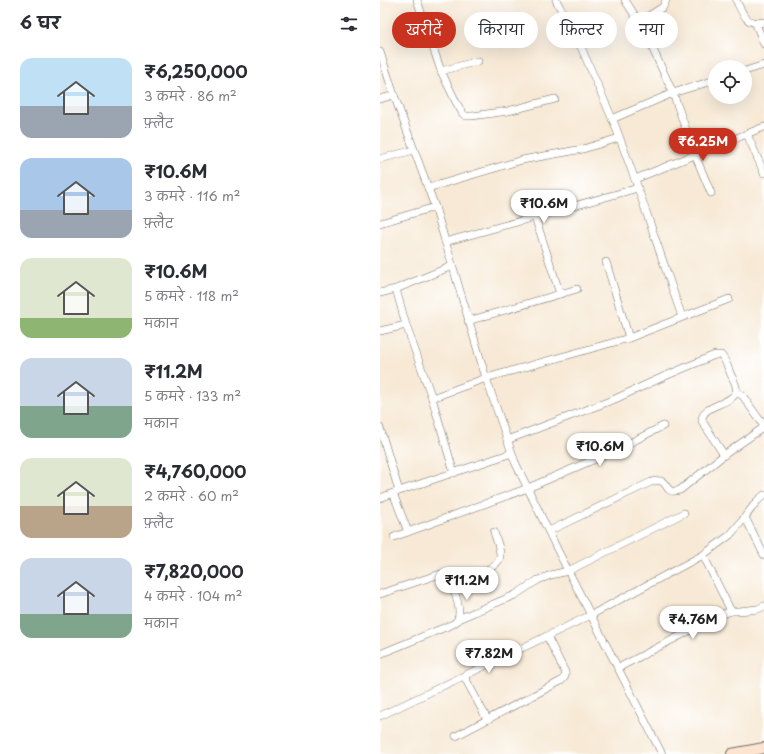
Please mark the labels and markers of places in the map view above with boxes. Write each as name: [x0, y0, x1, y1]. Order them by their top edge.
pin: ₹6.25M: [670, 128, 736, 162]
pin: ₹10.6M: [511, 190, 577, 224]
pin: ₹10.6M: [567, 433, 633, 467]
pin: ₹11.2M: [434, 567, 500, 601]
pin: ₹4.76M: [660, 606, 726, 640]
pin: ₹7.82M: [456, 640, 522, 674]

